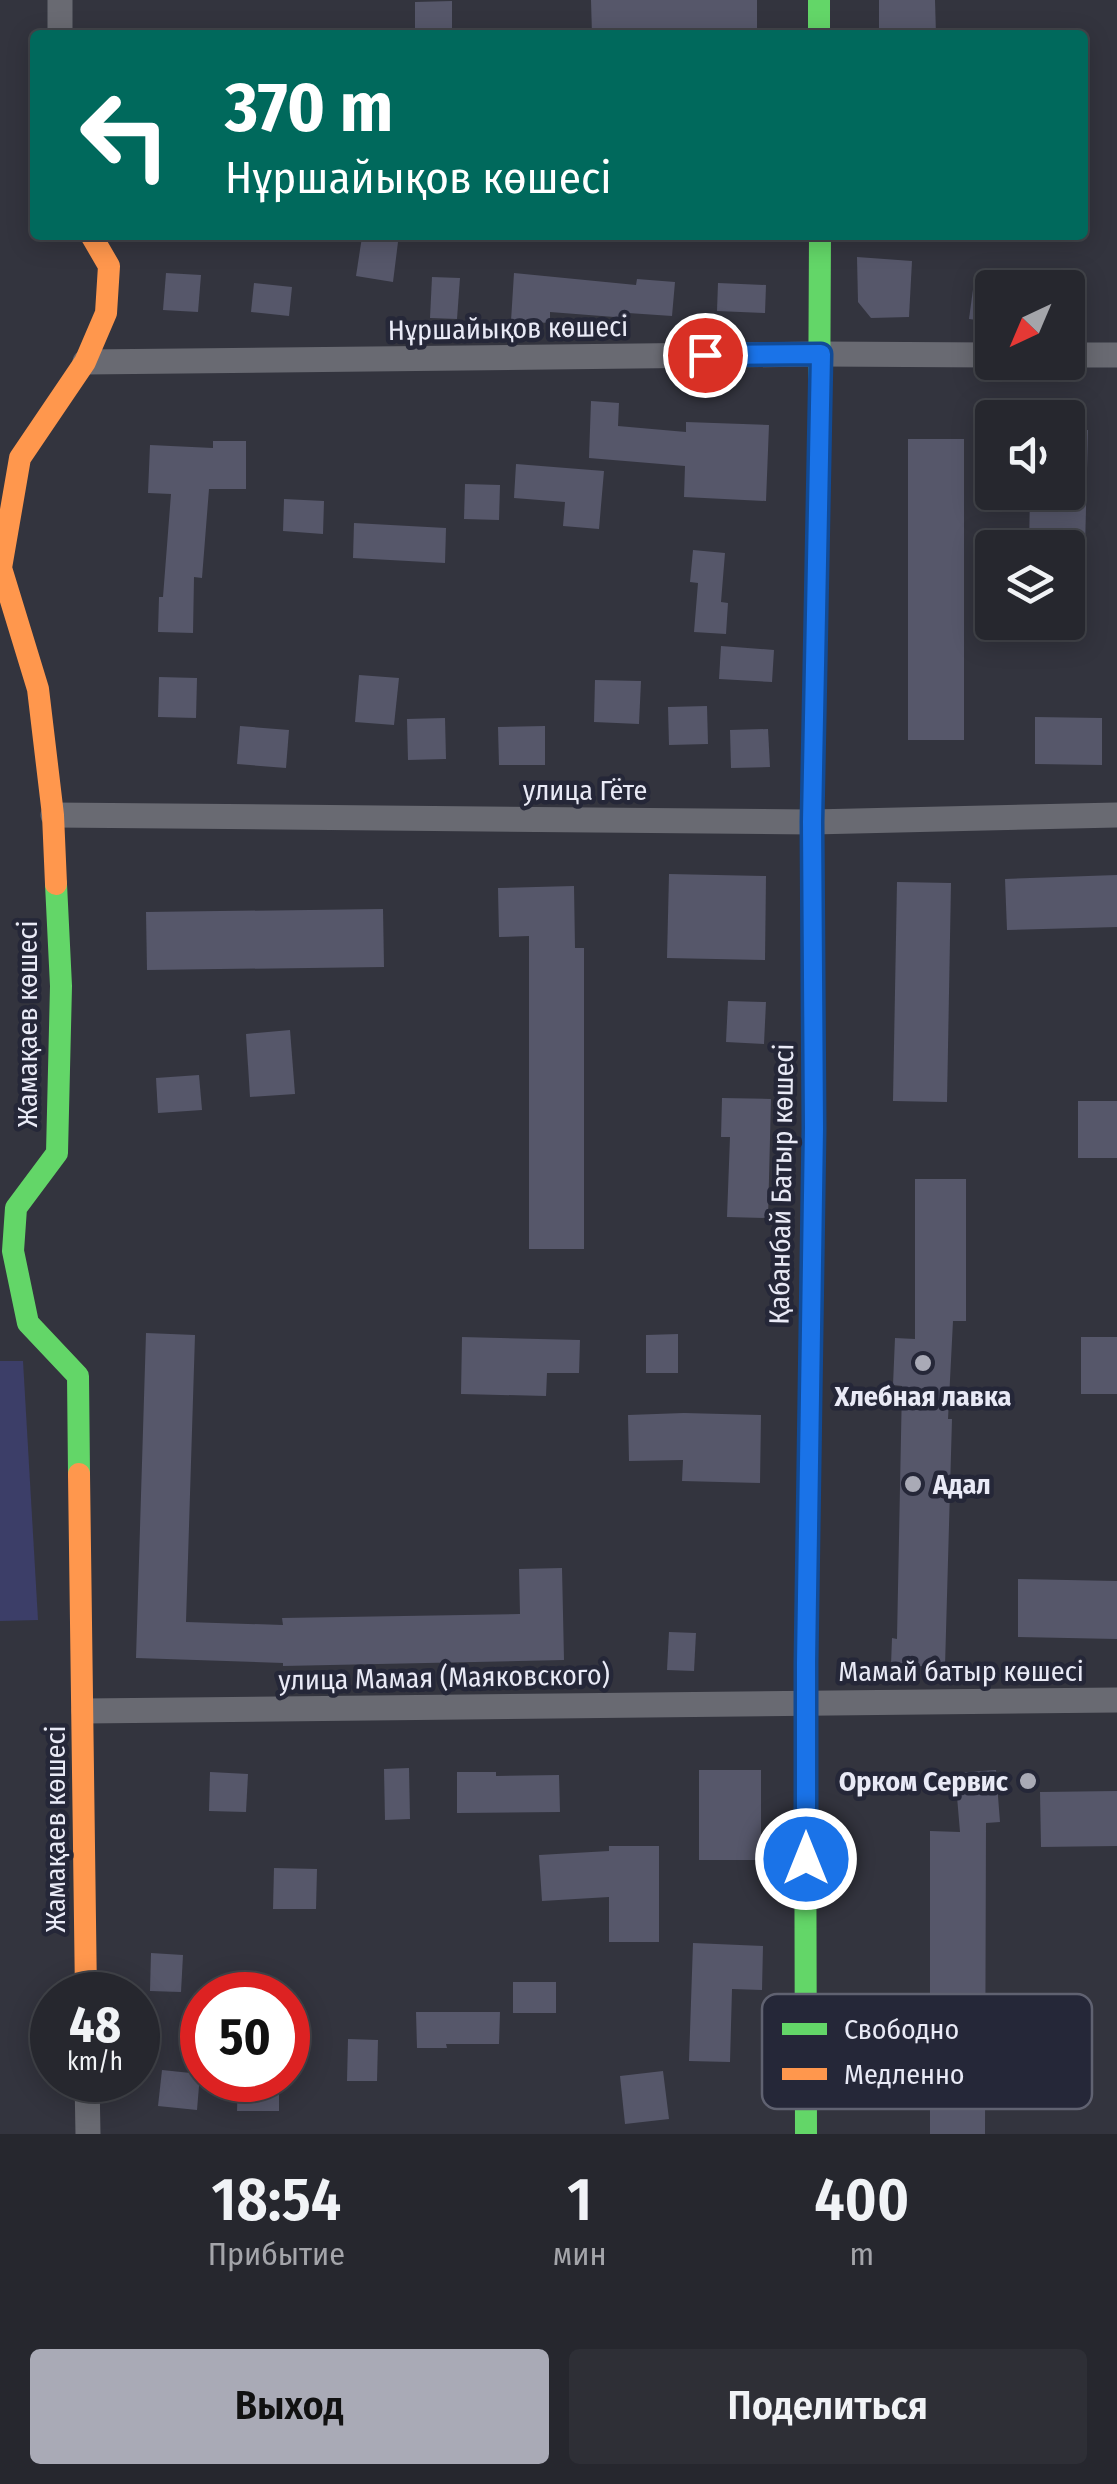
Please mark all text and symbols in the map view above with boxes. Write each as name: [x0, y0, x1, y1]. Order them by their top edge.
text: 370 m: [225, 66, 393, 150]
icon: left: [60, 70, 190, 200]
text: Нұршайықов көшесі: [225, 151, 612, 205]
north arrow: [975, 270, 1085, 380]
map controls: [975, 270, 1085, 640]
street label: Нұршайықов көшесі: [387, 310, 629, 347]
pin: [663, 313, 748, 398]
icon: arrive: [678, 328, 733, 383]
button: sound: [975, 400, 1085, 510]
button: layers: [975, 530, 1085, 640]
street label: улица Гёте: [523, 774, 647, 807]
street label: Жамақаев көшесі: [11, 920, 44, 1128]
street label: Қабанбай Батыр көшесі: [763, 1043, 800, 1325]
marker: Хлебная лавка: [912, 1352, 934, 1374]
place label: Хлебная лавка: [834, 1380, 1012, 1413]
place label: Адал: [932, 1468, 991, 1501]
marker: Адал: [902, 1473, 924, 1495]
street label: Мамай батыр көшесі: [838, 1655, 1084, 1688]
street label: улица Мамая (Маяковского): [278, 1658, 610, 1697]
street label: Жамақаев көшесі: [39, 1725, 72, 1933]
place label: Орком Сервис: [839, 1765, 1009, 1798]
marker: Орком Сервис: [1017, 1770, 1039, 1792]
position arrow: [754, 1807, 858, 1911]
speed limit sign: 50: [180, 1972, 310, 2102]
legend: [762, 1994, 1092, 2109]
text: 48: [69, 1995, 121, 2055]
text: Свободно: [844, 2013, 959, 2046]
text: km/h: [67, 2047, 123, 2077]
text: Медленно: [844, 2058, 965, 2091]
text: 18:54: [212, 2164, 341, 2236]
text: 1: [567, 2164, 592, 2236]
text: 400: [814, 2164, 909, 2236]
text: Прибытие: [208, 2235, 345, 2273]
text: мин: [553, 2235, 606, 2273]
text: m: [849, 2235, 874, 2273]
button: Выход: [30, 2349, 549, 2464]
button: Поделиться: [569, 2349, 1087, 2464]

